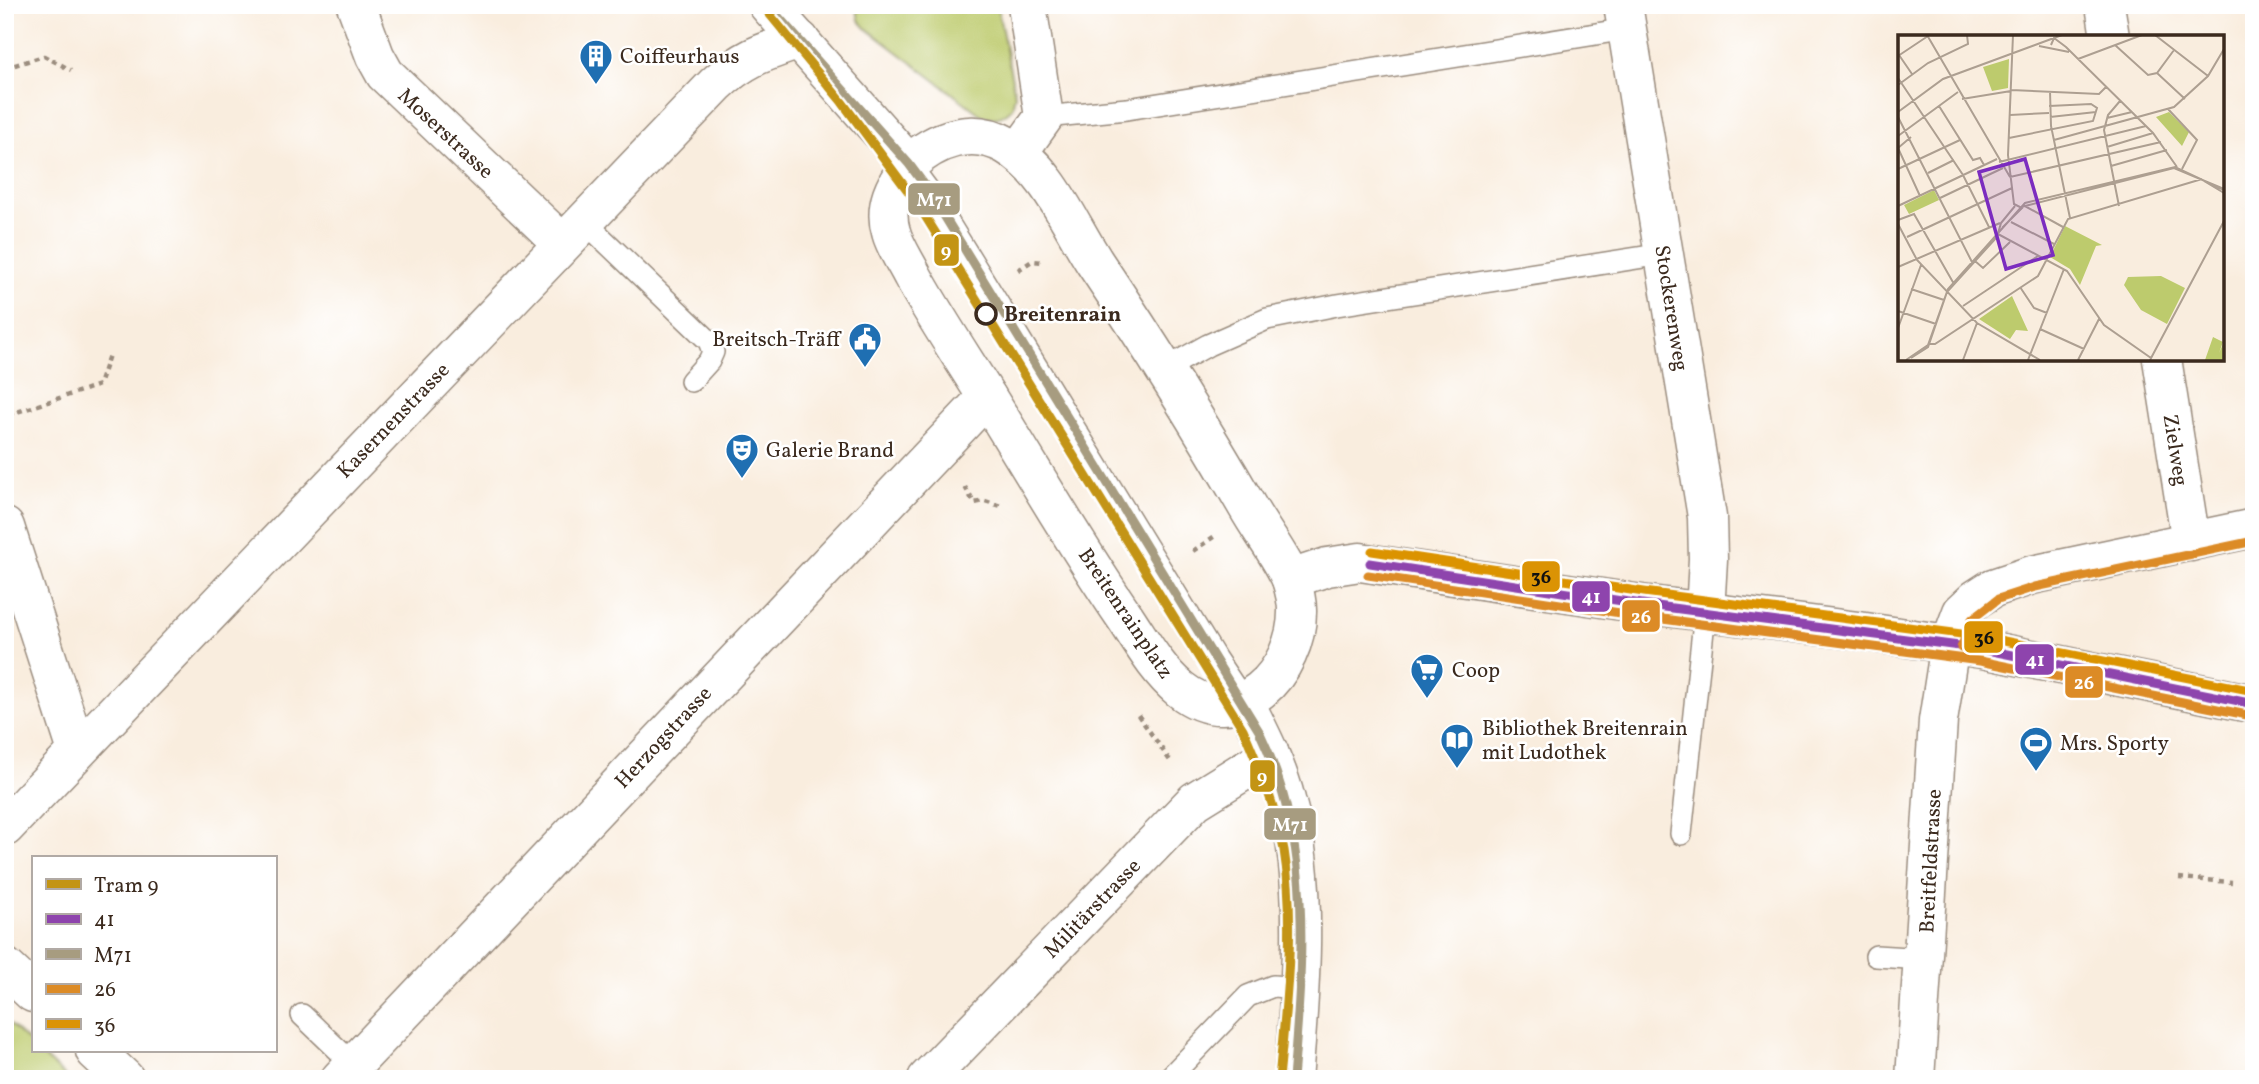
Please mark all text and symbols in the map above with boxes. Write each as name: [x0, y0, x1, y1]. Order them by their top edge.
inset map: [1898, 35, 2224, 360]
building icon: Coiffeurhaus: [577, 37, 615, 86]
place label: Coiffeurhaus: [620, 43, 740, 72]
street label: Moserstrasse: [391, 82, 499, 186]
line badge: M71: [907, 182, 961, 216]
text: M71: [916, 188, 952, 214]
line badge: 9: [933, 233, 960, 267]
text: 9: [941, 239, 951, 265]
street label: Stockerenweg: [1646, 243, 1695, 373]
place label: Breitenrain: [1004, 301, 1121, 330]
marker: Breitenrain: [975, 303, 997, 325]
public building icon: Breitsch-Träff: [846, 320, 884, 369]
place label: Breitsch-Träff: [712, 326, 842, 355]
street label: Kasernenstrasse: [331, 357, 457, 485]
street label: Zielweg: [2155, 412, 2195, 488]
theatre icon: Galerie Brand: [723, 431, 761, 480]
place label: Galerie Brand: [766, 437, 894, 466]
street label: Breitenrainplatz: [1070, 543, 1179, 685]
line badge: 36: [1521, 560, 1561, 593]
text: 36: [1531, 565, 1551, 591]
line badge: 41: [1571, 580, 1611, 613]
text: 41: [1581, 585, 1601, 611]
line badge: 26: [1621, 599, 1661, 633]
text: 26: [1631, 605, 1651, 631]
line badge: 36: [1963, 620, 2004, 654]
text: 36: [1974, 626, 1994, 652]
line badge: 41: [2014, 643, 2055, 676]
text: 41: [2025, 648, 2045, 674]
supermarket icon: Coop: [1408, 651, 1446, 700]
place label: Coop: [1452, 657, 1500, 686]
line badge: 26: [2064, 665, 2104, 699]
text: 26: [2074, 671, 2094, 697]
street label: Herzogstrasse: [609, 680, 719, 796]
place label: Bibliothek Breitenrain mit Ludothek: [1482, 715, 1688, 768]
library icon: Bibliothek Breitenrain mit Ludothek: [1438, 721, 1476, 770]
sports icon: Mrs. Sporty: [2017, 724, 2055, 773]
place label: Mrs. Sporty: [2060, 730, 2169, 759]
line badge: 9: [1249, 759, 1276, 793]
text: 9: [1257, 765, 1267, 791]
street label: Breitfeldstrasse: [1913, 788, 1950, 934]
line badge: M71: [1263, 807, 1317, 841]
text: M71: [1272, 813, 1308, 839]
street label: Militärstrasse: [1038, 853, 1148, 965]
legend: [32, 856, 276, 1052]
text: Tram 9: [94, 872, 158, 901]
text: 41: [94, 906, 115, 935]
text: M71: [94, 942, 132, 971]
text: 26: [94, 976, 116, 1005]
text: 36: [94, 1012, 115, 1041]

